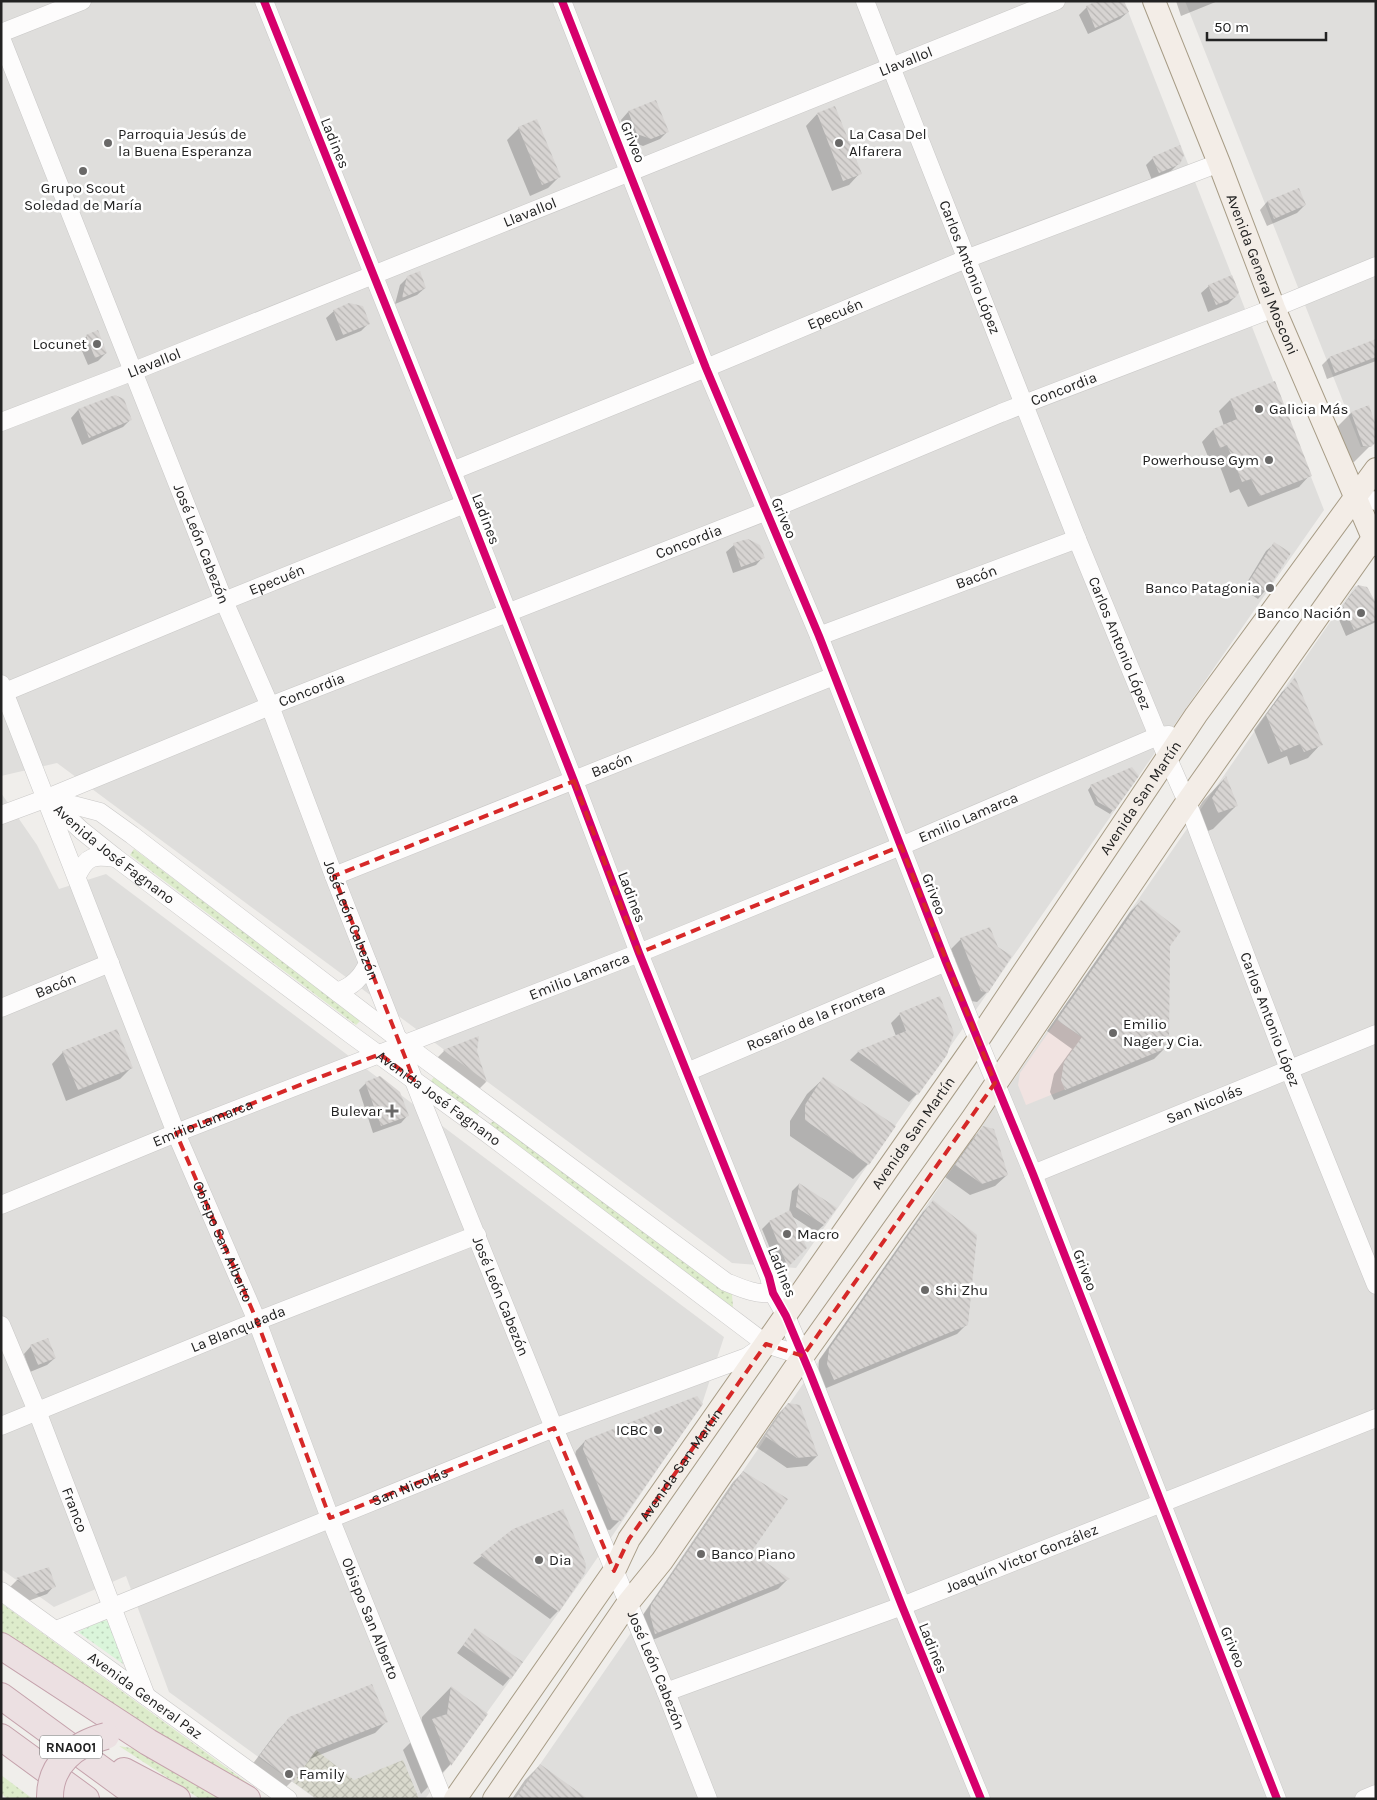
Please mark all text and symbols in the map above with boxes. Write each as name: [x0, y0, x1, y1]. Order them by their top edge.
scale bar: [1207, 10, 1326, 42]
text: 50 m: [1214, 18, 1249, 36]
street label: Llavallol: [876, 43, 935, 80]
street label: Ladines: [317, 115, 353, 171]
street label: Griveo: [617, 119, 649, 165]
place label: Parroquia Jesús de la Buena Esperanza: [118, 125, 252, 160]
place label: La Casa Del Alfarera: [849, 125, 927, 160]
marker: Parroquia Jesús de la Buena Esperanza: [102, 137, 114, 149]
marker: La Casa Del Alfarera: [833, 137, 845, 149]
marker: Grupo Scout Soledad de María: [77, 165, 89, 177]
place label: Grupo Scout Soledad de María: [24, 179, 142, 214]
street label: Avenida General Mosconi: [1222, 191, 1302, 358]
street label: Llavallol: [500, 193, 559, 231]
street label: Carlos Antonio López: [935, 198, 1004, 337]
street label: Epecuén: [805, 294, 865, 334]
place label: Locunet: [33, 335, 87, 353]
marker: Locunet: [91, 338, 103, 350]
street label: Llavallol: [125, 344, 183, 382]
street label: Concordia: [1028, 368, 1099, 410]
place label: Galicia Más: [1269, 400, 1348, 418]
marker: Galicia Más: [1253, 403, 1265, 415]
place label: Powerhouse Gym: [1142, 451, 1259, 469]
marker: Powerhouse Gym: [1263, 454, 1275, 466]
street label: José León Cabezón: [170, 481, 233, 606]
street label: Ladines: [468, 491, 504, 547]
street label: Griveo: [767, 495, 801, 541]
street label: Concordia: [653, 521, 724, 563]
street label: Epecuén: [246, 560, 307, 599]
street label: Bacón: [953, 561, 999, 593]
street label: Carlos Antonio López: [1084, 574, 1155, 713]
place label: Banco Patagonia: [1145, 579, 1260, 597]
marker: Banco Patagonia: [1264, 582, 1276, 594]
place label: Banco Nación: [1257, 604, 1351, 622]
marker: Banco Nación: [1355, 607, 1367, 619]
street label: Concordia: [276, 669, 347, 711]
street label: Avenida San Martín: [1096, 737, 1185, 858]
street label: Bacón: [588, 749, 635, 781]
street label: Emilio Lamarca: [916, 788, 1021, 846]
street label: Avenida José Fagnano: [50, 800, 178, 908]
street label: José León Cabezón: [320, 857, 383, 983]
street label: Ladines: [614, 869, 650, 925]
street label: Griveo: [918, 871, 950, 917]
street label: Emilio Lamarca: [526, 949, 632, 1004]
street label: Carlos Antonio López: [1236, 950, 1304, 1089]
street label: Bacón: [32, 969, 79, 1002]
street label: Rosario de la Frontera: [744, 980, 888, 1055]
place label: Emilio Nager y Cia.: [1123, 1015, 1202, 1050]
marker: Emilio Nager y Cia.: [1107, 1027, 1119, 1039]
street label: Avenida José Fagnano: [373, 1047, 505, 1150]
street label: Avenida San Martín: [867, 1073, 959, 1193]
street label: San Nicolás: [1163, 1080, 1245, 1128]
street label: Emilio Lamarca: [150, 1095, 256, 1151]
place label: Bulevar: [330, 1102, 383, 1120]
marker: Bulevar: [386, 1105, 398, 1117]
street label: Obispo San Alberto: [189, 1178, 257, 1305]
place label: Macro: [797, 1225, 839, 1243]
marker: Macro: [781, 1228, 793, 1240]
street label: José León Cabezón: [469, 1234, 533, 1359]
street label: Ladines: [764, 1244, 800, 1300]
street label: Griveo: [1069, 1247, 1101, 1293]
place label: Shi Zhu: [935, 1281, 988, 1299]
marker: Shi Zhu: [919, 1284, 931, 1296]
street label: La Blanqueada: [188, 1302, 288, 1356]
street label: Avenida San Martín: [635, 1405, 727, 1524]
place label: ICBC: [616, 1421, 648, 1439]
marker: ICBC: [652, 1424, 664, 1436]
street label: San Nicolás: [369, 1463, 451, 1510]
street label: Franco: [58, 1485, 92, 1535]
street label: Joaquín Victor González: [943, 1520, 1101, 1597]
place label: Banco Piano: [711, 1545, 795, 1563]
marker: Banco Piano: [695, 1548, 707, 1560]
place label: Dia: [549, 1551, 572, 1569]
marker: Dia: [533, 1554, 545, 1566]
street label: Obispo San Alberto: [338, 1555, 403, 1682]
street label: José León Cabezón: [624, 1608, 689, 1732]
street label: Ladines: [915, 1620, 951, 1676]
street label: Griveo: [1217, 1624, 1249, 1670]
street label: Avenida General Paz: [84, 1648, 206, 1743]
road number: RNA001: [40, 1735, 102, 1758]
place label: Family: [299, 1765, 344, 1783]
marker: Family: [283, 1768, 295, 1780]

